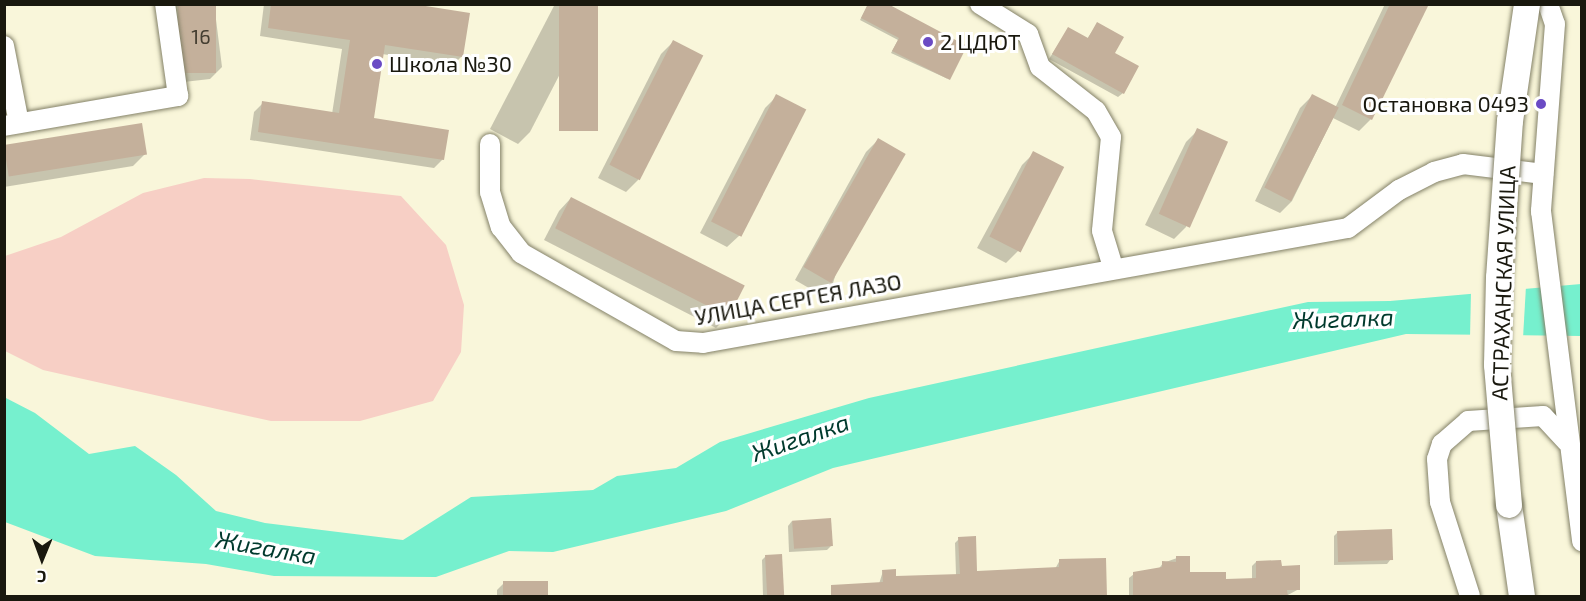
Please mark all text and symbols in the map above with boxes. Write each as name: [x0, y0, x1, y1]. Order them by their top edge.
house number: 16: [191, 24, 211, 48]
place label: 2 ЦДЮТ: [940, 29, 1021, 55]
marker: 2 ЦДЮТ: [921, 35, 935, 49]
place label: Школа №30: [389, 51, 512, 77]
marker: Школа №30: [370, 57, 384, 71]
place label: Остановка 0493: [1363, 91, 1529, 117]
marker: Остановка 0493: [1534, 97, 1548, 111]
street label: АСТРАХАНСКАЯ УЛИЦА: [1486, 165, 1520, 401]
street label: УЛИЦА СЕРГЕЯ ЛАЗО: [693, 268, 903, 330]
water label: Жигалка: [1292, 302, 1394, 334]
water label: Жигалка: [747, 407, 853, 467]
water label: Жигалка: [214, 524, 318, 570]
north arrow: [12, 529, 72, 589]
text: С: [37, 568, 47, 587]

